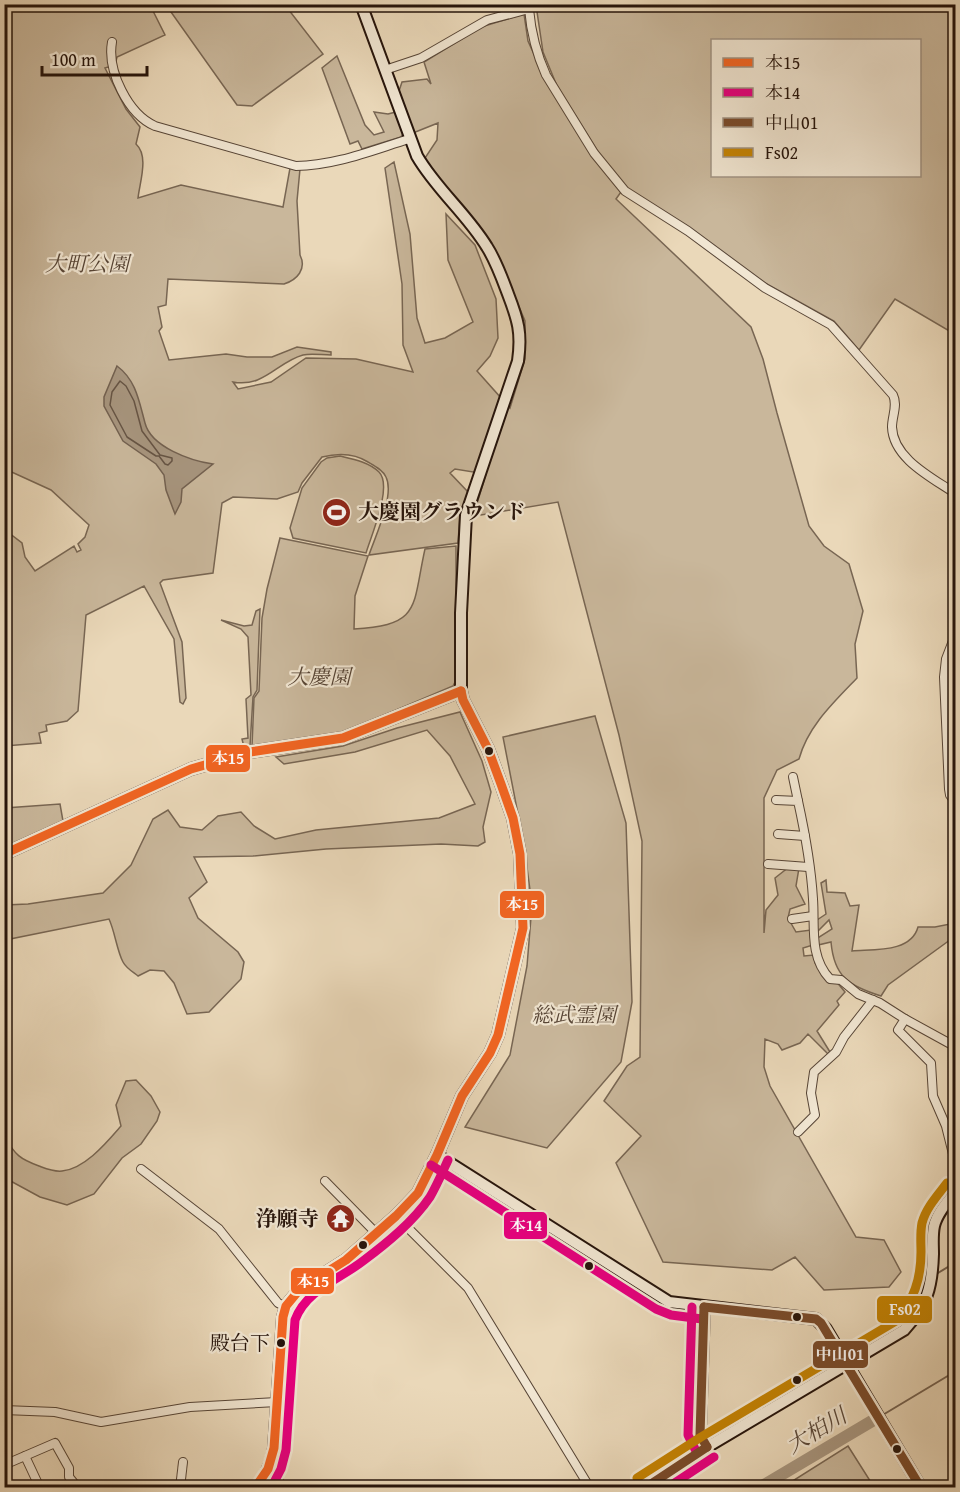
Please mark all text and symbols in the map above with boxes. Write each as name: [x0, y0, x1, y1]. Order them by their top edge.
scale bar: [42, 39, 147, 77]
legend: [711, 39, 921, 177]
text: 100 m: [51, 46, 96, 73]
text: 本15: [765, 49, 800, 76]
text: 本14: [765, 79, 800, 106]
text: 中山01: [765, 109, 818, 136]
text: Fs02: [765, 139, 798, 166]
park label: 大町公園: [45, 248, 132, 279]
sports icon: 大慶園グラウンド: [321, 496, 353, 528]
place label: 大慶園グラウンド: [358, 496, 526, 527]
park label: 大慶園: [288, 661, 353, 692]
line badge: 本15: [205, 744, 251, 773]
unlabelled marker: [483, 745, 495, 757]
text: 本15: [212, 746, 244, 770]
line badge: 本15: [499, 890, 545, 919]
text: 本15: [506, 892, 538, 916]
park label: 総武霊園: [532, 999, 619, 1030]
place label: 浄願寺: [256, 1203, 319, 1234]
temple icon: 浄願寺: [324, 1203, 356, 1235]
line badge: 本14: [503, 1211, 548, 1240]
text: 本14: [510, 1213, 542, 1237]
unlabelled marker: [357, 1239, 369, 1251]
unlabelled marker: [583, 1260, 595, 1272]
line badge: 本15: [290, 1267, 335, 1295]
text: 本15: [297, 1269, 329, 1293]
line badge: Fs02: [876, 1295, 933, 1324]
text: Fs02: [889, 1297, 921, 1321]
unlabelled marker: [791, 1311, 803, 1323]
place label: 殿台下: [210, 1328, 270, 1357]
marker: 殿台下: [275, 1337, 287, 1349]
line badge: 中山01: [812, 1340, 869, 1369]
text: 中山01: [816, 1342, 864, 1366]
unlabelled marker: [791, 1374, 803, 1386]
water label: 大柏川: [779, 1398, 854, 1461]
unlabelled marker: [891, 1443, 903, 1455]

